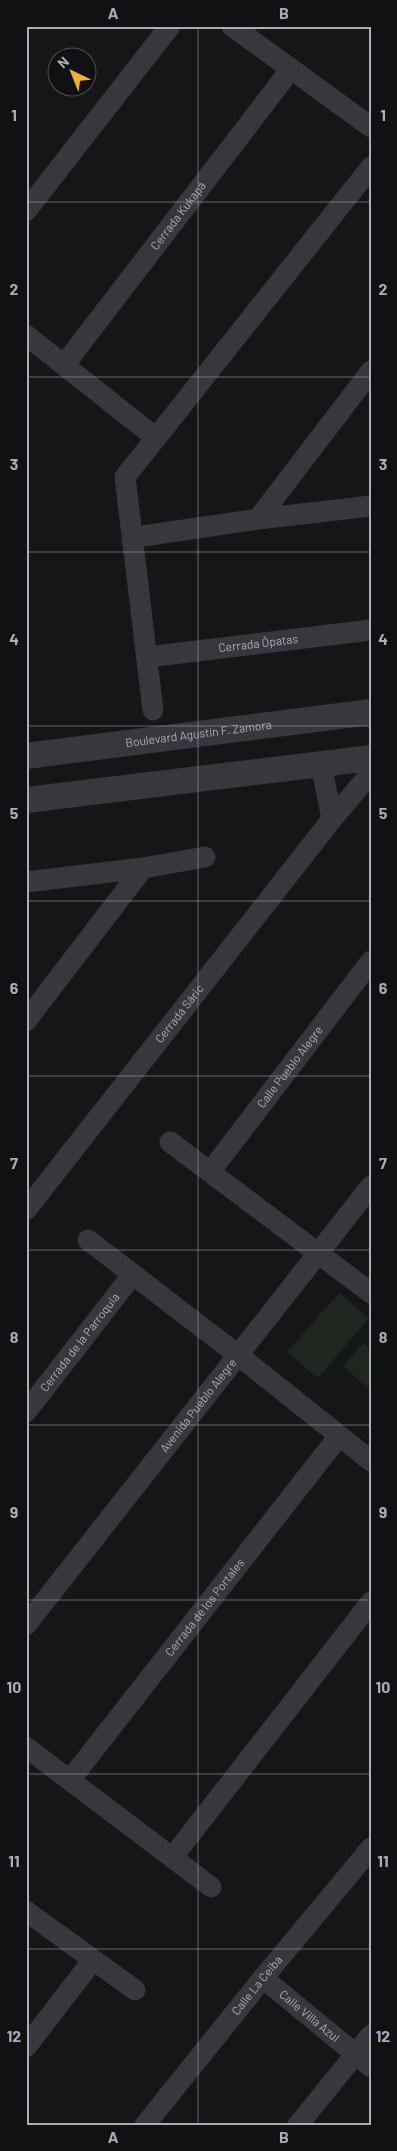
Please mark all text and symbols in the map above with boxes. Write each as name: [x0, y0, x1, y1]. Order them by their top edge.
text: A: [108, 3, 119, 22]
text: B: [279, 3, 289, 22]
north arrow: [48, 48, 98, 98]
text: N: [54, 53, 72, 72]
text: 1: [11, 105, 17, 124]
text: 1: [380, 105, 386, 124]
street label: Cerrada Kukapá: [147, 178, 208, 252]
text: 2: [10, 279, 19, 298]
text: 2: [379, 279, 388, 298]
text: 3: [10, 454, 18, 473]
text: 3: [379, 454, 387, 473]
text: 4: [9, 629, 19, 648]
text: 4: [378, 629, 388, 648]
street label: Cerrada Ópatas: [217, 631, 299, 654]
street label: Boulevard Agustín F. Zamora: [124, 717, 272, 749]
text: 5: [10, 803, 19, 822]
text: 5: [379, 803, 388, 822]
text: 6: [10, 978, 19, 997]
text: 6: [379, 978, 388, 997]
street label: Cerrada Sáric: [151, 981, 206, 1045]
street label: Calle Pueblo Alegre: [254, 1023, 325, 1110]
text: 7: [10, 1153, 18, 1172]
text: 7: [379, 1153, 387, 1172]
street label: Cerrada de la Parroquia: [37, 1290, 122, 1394]
text: 8: [10, 1327, 19, 1346]
text: 8: [379, 1327, 388, 1346]
street label: Avenida Pueblo Alegre: [156, 1355, 239, 1455]
text: 9: [10, 1502, 18, 1521]
text: 9: [379, 1502, 387, 1521]
street label: Cerrada de los Portales: [162, 1555, 247, 1658]
text: 10: [7, 1677, 21, 1696]
text: 10: [376, 1677, 390, 1696]
text: 11: [8, 1851, 20, 1870]
text: 11: [377, 1851, 389, 1870]
street label: Calle La Ceiba: [228, 1952, 285, 2017]
street label: Calle Villa Azul: [277, 1987, 343, 2044]
text: 12: [7, 2026, 21, 2045]
text: 12: [376, 2026, 390, 2045]
text: A: [108, 2127, 119, 2146]
text: B: [279, 2127, 289, 2146]

